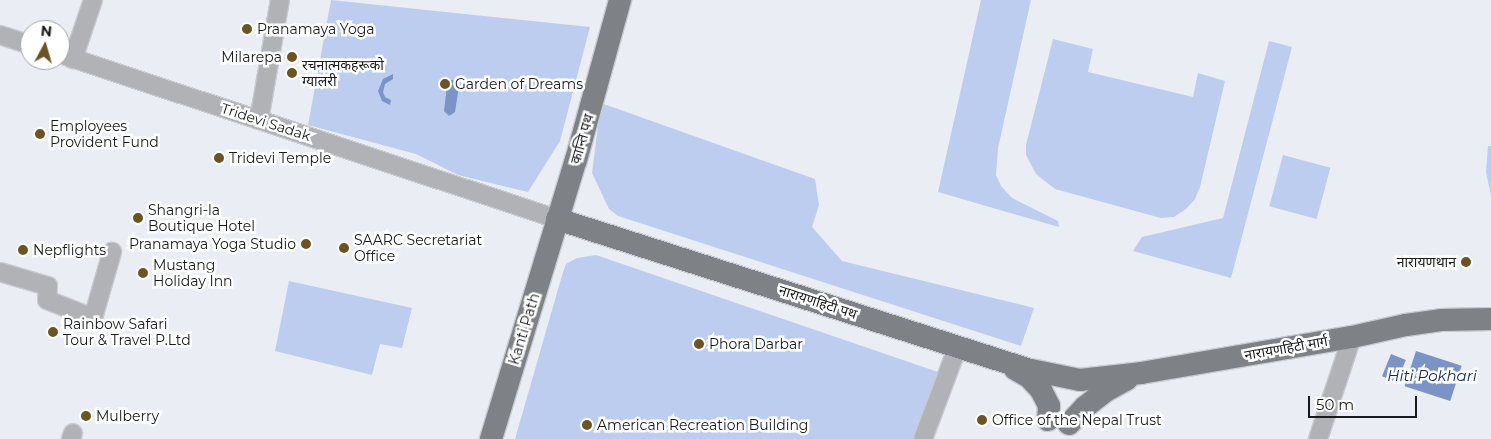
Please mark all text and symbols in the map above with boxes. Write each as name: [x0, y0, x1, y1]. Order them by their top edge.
north arrow: [20, 20, 70, 70]
place label: Pranamaya Yoga: [257, 21, 375, 37]
text: N: [40, 22, 53, 41]
marker: Pranamaya Yoga: [241, 23, 253, 35]
place label: Milarepa: [221, 49, 282, 65]
marker: Milarepa: [286, 51, 298, 63]
place label: रचनात्मकहरूको ग्यालरी: [302, 57, 384, 90]
marker: रचनात्मकहरूको ग्यालरी: [286, 67, 298, 79]
place label: Garden of Dreams: [455, 76, 583, 92]
marker: Garden of Dreams: [439, 78, 451, 90]
street label: Tridevi Sadak: [219, 100, 313, 144]
street label: कान्ति पथ: [567, 112, 597, 166]
place label: Employees Provident Fund: [50, 118, 159, 150]
marker: Employees Provident Fund: [34, 128, 46, 140]
place label: Tridevi Temple: [229, 150, 331, 166]
marker: Tridevi Temple: [213, 152, 225, 164]
place label: Shangri-la Boutique Hotel: [148, 202, 255, 234]
marker: Shangri-la Boutique Hotel: [132, 212, 144, 224]
place label: SAARC Secretariat Office: [354, 232, 482, 264]
place label: Pranamaya Yoga Studio: [129, 236, 296, 252]
marker: Pranamaya Yoga Studio: [300, 238, 312, 250]
place label: Nepflights: [33, 242, 106, 258]
marker: SAARC Secretariat Office: [338, 242, 350, 254]
marker: Nepflights: [17, 244, 29, 256]
place label: नारायणथान: [1397, 254, 1456, 270]
marker: नारायणथान: [1460, 256, 1472, 268]
place label: Mustang Holiday Inn: [153, 257, 233, 290]
marker: Mustang Holiday Inn: [137, 267, 149, 279]
street label: नारायणहिटी पथ: [777, 281, 859, 323]
street label: Kanti Path: [505, 291, 543, 367]
place label: Rainbow Safari Tour & Travel P.Ltd: [63, 316, 191, 348]
marker: Rainbow Safari Tour & Travel P.Ltd: [47, 326, 59, 338]
street label: नारायणहिटी मार्ग: [1243, 332, 1329, 364]
place label: Phora Darbar: [709, 336, 803, 352]
marker: Phora Darbar: [693, 338, 705, 350]
water label: Hiti Pokhari: [1387, 367, 1477, 385]
scale bar: [1311, 386, 1420, 418]
text: 50 m: [1316, 395, 1354, 414]
place label: Mulberry: [96, 408, 159, 424]
marker: Mulberry: [80, 410, 92, 422]
place label: Office of the Nepal Trust: [992, 412, 1162, 428]
marker: Office of the Nepal Trust: [976, 414, 988, 426]
place label: American Recreation Building: [597, 417, 808, 433]
marker: American Recreation Building: [581, 419, 593, 431]

